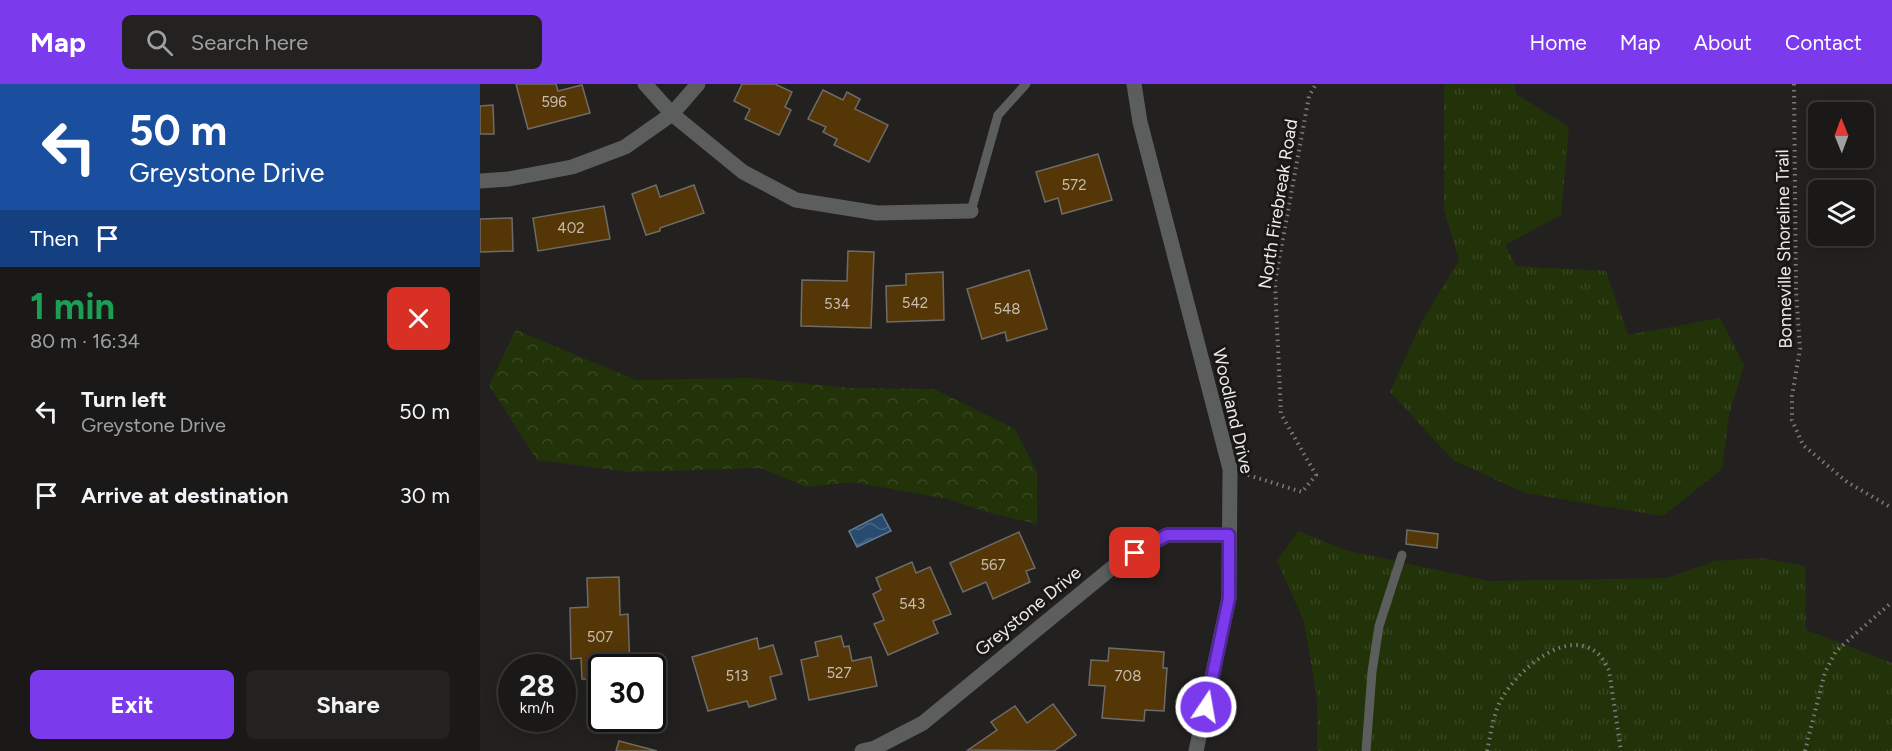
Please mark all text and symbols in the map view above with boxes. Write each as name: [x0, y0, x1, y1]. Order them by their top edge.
search box: [122, 15, 542, 69]
text: Map: [30, 25, 86, 59]
icon: search: [143, 26, 176, 59]
text: Search here: [191, 29, 308, 56]
text: Home: [1530, 30, 1587, 55]
text: Map: [1620, 30, 1661, 55]
text: About: [1694, 30, 1752, 55]
text: Contact: [1785, 30, 1862, 55]
house number: 596: [541, 93, 567, 111]
north arrow: [1808, 102, 1874, 168]
map controls: [1808, 102, 1874, 246]
text: 50 m: [129, 105, 227, 156]
icon: left: [30, 108, 108, 186]
street label: North Firebreak Road: [1254, 117, 1302, 291]
street label: Bonneville Shoreline Trail: [1771, 149, 1797, 349]
text: Greystone Drive: [129, 156, 325, 189]
house number: 572: [1061, 176, 1087, 194]
button: layers: [1808, 180, 1874, 246]
house number: 402: [557, 219, 585, 237]
icon: arrive: [91, 222, 124, 255]
text: Then: [30, 225, 79, 252]
text: 1 min: [30, 285, 115, 328]
button: close: [387, 287, 450, 350]
house number: 542: [902, 294, 928, 312]
house number: 534: [824, 295, 850, 313]
house number: 548: [993, 300, 1021, 318]
text: 80 m · 16:34: [30, 329, 140, 353]
street label: Woodland Drive: [1208, 346, 1258, 476]
text: Turn left: [81, 386, 167, 413]
icon: left: [30, 395, 63, 428]
text: 50 m: [399, 398, 450, 425]
text: Greystone Drive: [81, 413, 226, 437]
icon: arrive: [30, 479, 63, 512]
text: Arrive at destination: [81, 482, 289, 509]
text: 30 m: [400, 482, 450, 509]
pin: [1109, 527, 1160, 578]
icon: arrive: [1118, 536, 1151, 569]
house number: 567: [980, 556, 1006, 574]
street label: Greystone Drive: [970, 561, 1086, 661]
house number: 543: [899, 595, 925, 613]
house number: 507: [587, 628, 613, 646]
speed limit sign: 30: [588, 654, 666, 732]
house number: 527: [826, 664, 852, 682]
text: 28: [519, 667, 555, 704]
house number: 513: [726, 667, 748, 685]
house number: 708: [1115, 667, 1141, 685]
button: Exit: [30, 670, 234, 739]
button: Share: [246, 670, 450, 739]
position arrow: [1174, 675, 1238, 739]
text: km/h: [520, 699, 554, 717]

